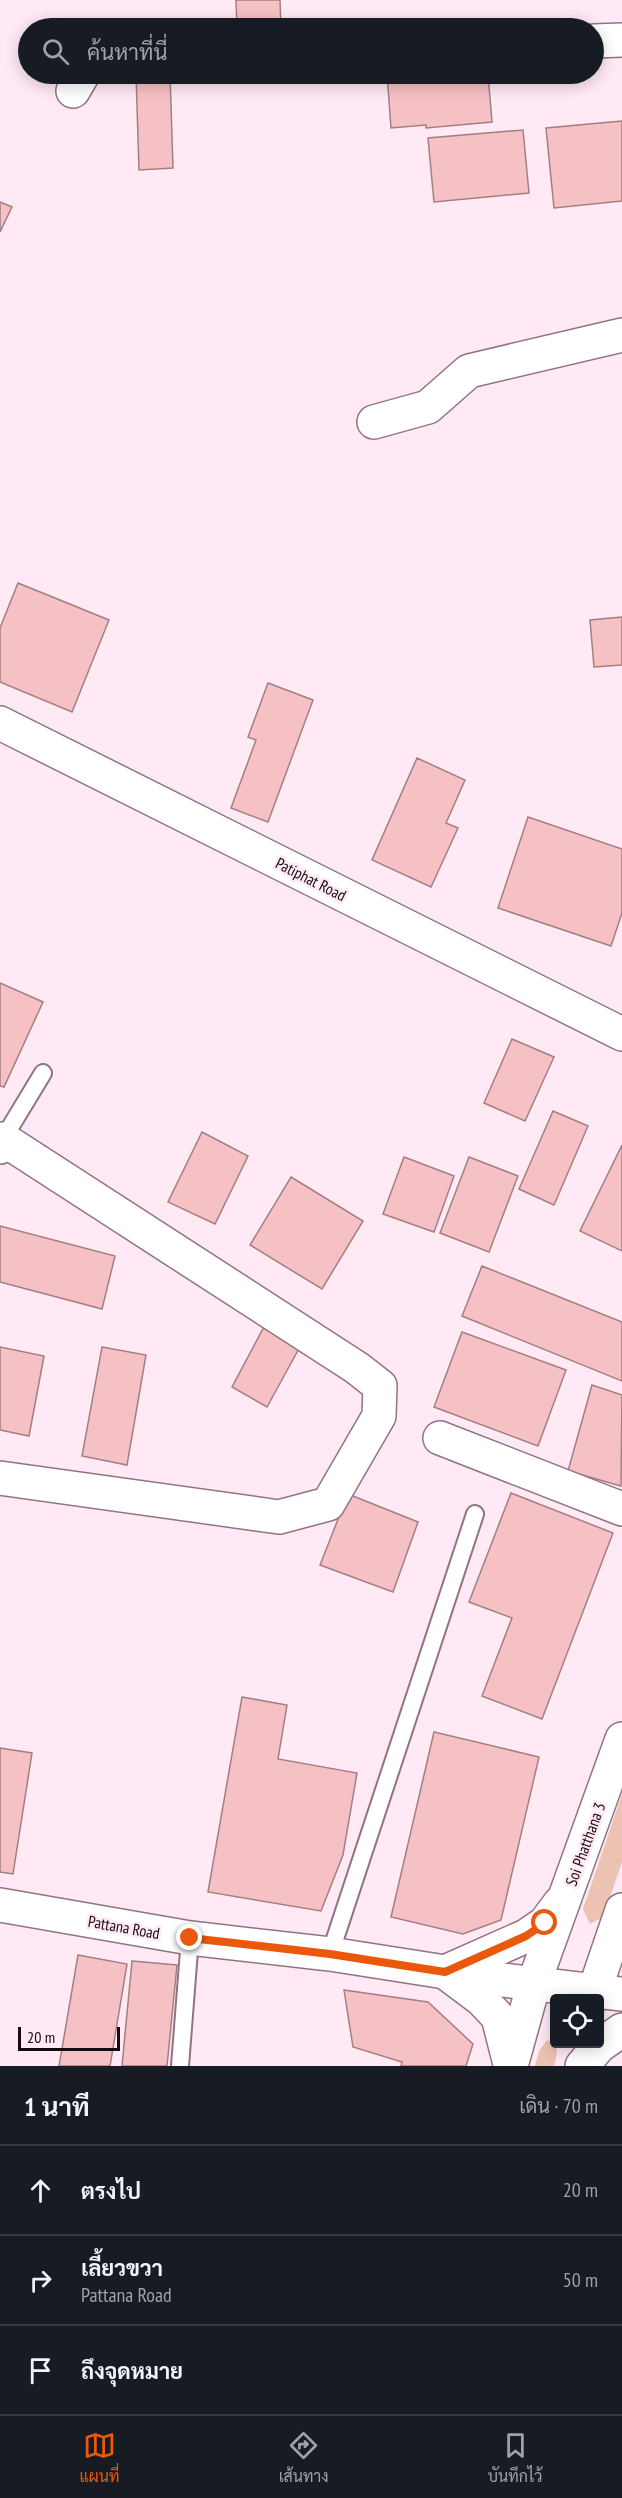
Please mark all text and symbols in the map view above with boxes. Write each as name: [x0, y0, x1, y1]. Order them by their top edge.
search box: [18, 18, 604, 84]
icon: search: [39, 35, 72, 68]
text: ค้นหาที่นี่: [87, 38, 167, 66]
street label: Patiphat Road: [272, 853, 350, 905]
street label: Soi Phatthana 3: [561, 1799, 609, 1889]
route start: [531, 1909, 557, 1935]
street label: Pattana Road: [87, 1911, 162, 1943]
route end: [176, 1924, 202, 1950]
map controls: [550, 1994, 604, 2048]
button: locate: [550, 1994, 604, 2048]
scale bar: [18, 2024, 120, 2052]
text: 20 m: [27, 2027, 55, 2047]
text: 1 นาที: [24, 2090, 90, 2123]
text: เดิน · 70 m: [519, 2093, 598, 2119]
icon: ahead: [24, 2174, 57, 2207]
text: ตรงไป: [81, 2177, 141, 2205]
text: 20 m: [563, 2177, 598, 2203]
text: เลี้ยวขวา: [81, 2254, 163, 2282]
icon: right: [24, 2264, 57, 2297]
text: 50 m: [563, 2267, 598, 2293]
text: Pattana Road: [81, 2282, 172, 2308]
icon: arrive: [24, 2354, 57, 2387]
text: ถึงจุดหมาย: [81, 2357, 183, 2385]
tab: แผนที่: [80, 2429, 119, 2486]
tab: เส้นทาง: [279, 2429, 329, 2486]
tab: บันทึกไว้: [488, 2429, 542, 2486]

